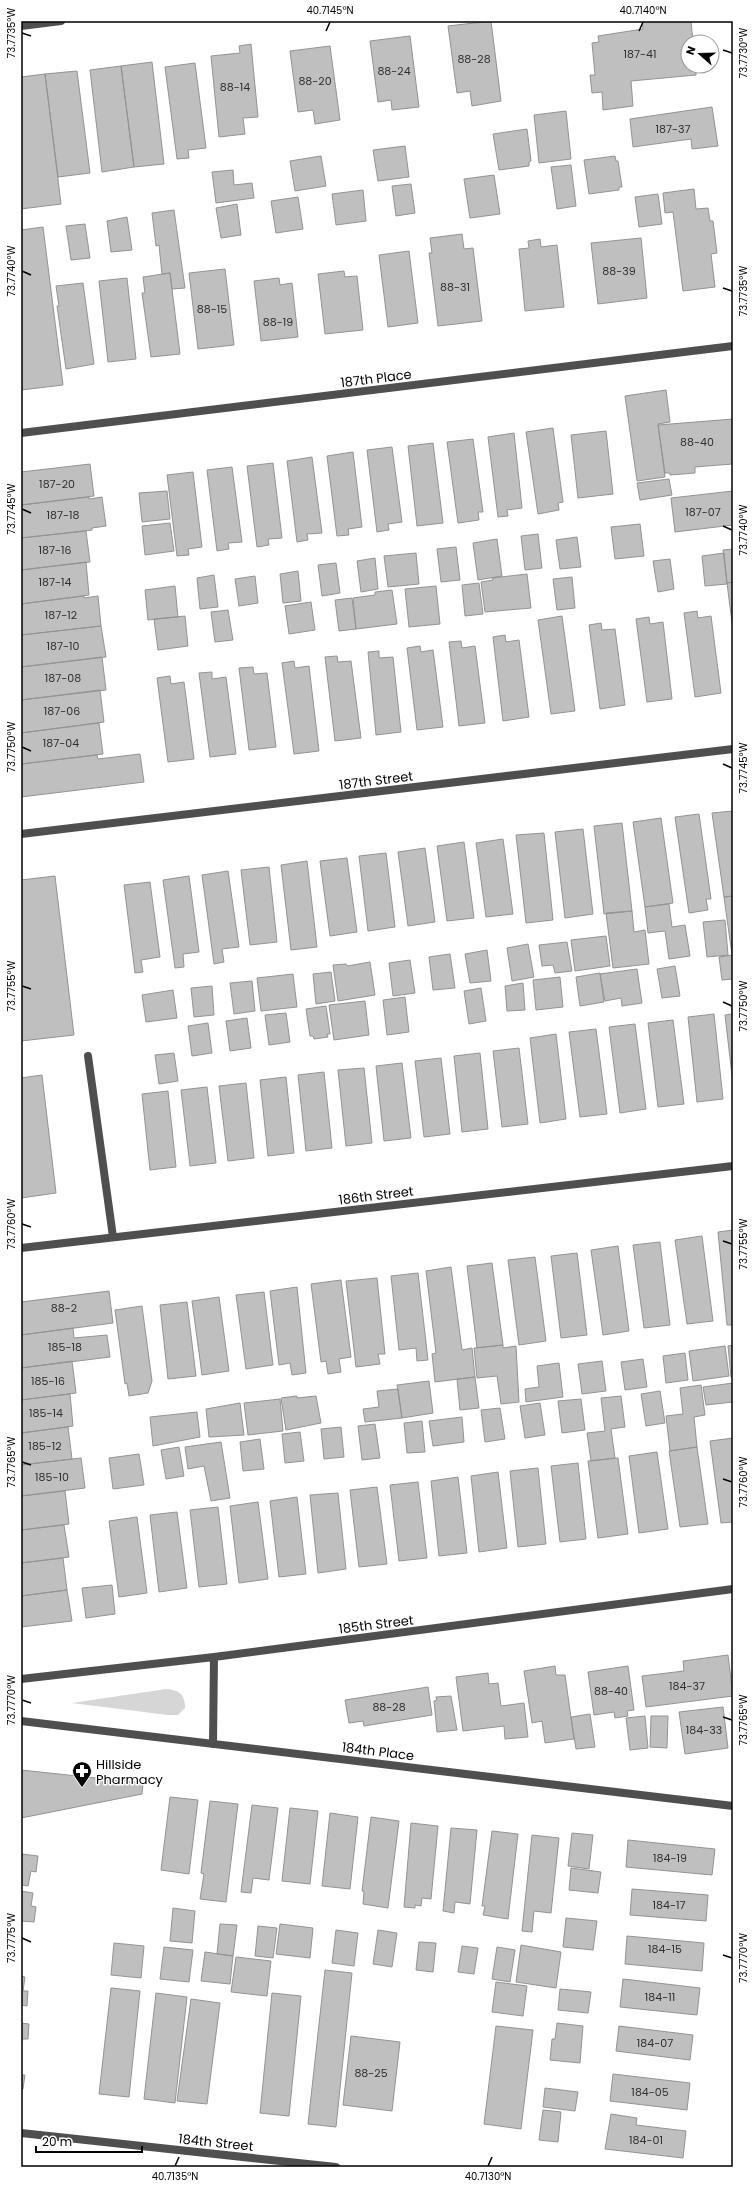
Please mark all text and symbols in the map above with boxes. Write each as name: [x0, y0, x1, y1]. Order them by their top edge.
text: 40.7145°N: [306, 3, 354, 18]
text: 40.7140°N: [619, 3, 667, 18]
text: 73.7735°W: [4, 8, 19, 58]
text: 73.7730°W: [736, 28, 751, 78]
north arrow: [680, 34, 720, 74]
text: N: [682, 44, 700, 57]
house number: 187-41: [624, 46, 656, 62]
house number: 88-28: [457, 51, 491, 67]
house number: 88-24: [377, 63, 411, 79]
house number: 88-20: [298, 73, 332, 89]
house number: 88-14: [220, 79, 250, 95]
house number: 187-37: [655, 121, 691, 137]
text: 73.7740°W: [4, 245, 19, 296]
house number: 88-39: [602, 263, 636, 279]
text: 73.7735°W: [736, 266, 751, 316]
house number: 88-31: [440, 279, 470, 295]
house number: 88-15: [197, 301, 227, 317]
house number: 88-19: [263, 314, 293, 330]
street label: 187th Place: [339, 365, 413, 392]
house number: 88-40: [680, 434, 714, 450]
house number: 187-20: [39, 476, 75, 492]
text: 73.7745°W: [4, 483, 19, 534]
house number: 187-07: [685, 504, 721, 520]
text: 73.7740°W: [736, 504, 751, 555]
house number: 187-18: [47, 507, 80, 523]
house number: 187-16: [38, 542, 72, 558]
house number: 187-14: [39, 574, 72, 590]
house number: 187-12: [45, 607, 77, 623]
house number: 187-10: [47, 638, 80, 654]
house number: 187-08: [45, 670, 81, 686]
house number: 187-06: [44, 703, 80, 719]
text: 73.7750°W: [4, 721, 19, 772]
house number: 187-04: [43, 735, 79, 751]
text: 73.7745°W: [736, 742, 751, 793]
street label: 187th Street: [338, 767, 414, 794]
text: 73.7755°W: [4, 960, 19, 1011]
text: 73.7750°W: [736, 980, 751, 1031]
street label: 186th Street: [338, 1181, 415, 1210]
text: 73.7760°W: [4, 1198, 19, 1249]
text: 73.7755°W: [736, 1218, 751, 1269]
house number: 88-2: [51, 1300, 77, 1316]
house number: 185-18: [48, 1339, 82, 1355]
house number: 185-16: [31, 1373, 65, 1389]
house number: 185-14: [29, 1405, 63, 1421]
text: 73.7765°W: [4, 1436, 19, 1487]
house number: 185-12: [28, 1438, 62, 1454]
text: 73.7760°W: [736, 1456, 751, 1507]
house number: 185-10: [35, 1469, 69, 1485]
street label: 185th Street: [338, 1610, 415, 1639]
text: 73.7770°W: [4, 1675, 19, 1725]
house number: 184-37: [669, 1678, 705, 1694]
house number: 88-40: [594, 1683, 628, 1699]
text: 73.7765°W: [736, 1694, 751, 1745]
house number: 88-28: [372, 1699, 406, 1715]
house number: 184-33: [686, 1722, 722, 1738]
street label: 184th Place: [341, 1738, 415, 1765]
place label: Hillside Pharmacy: [96, 1755, 164, 1789]
pharmacy icon: Hillside Pharmacy: [71, 1760, 93, 1788]
house number: 184-19: [653, 1850, 687, 1866]
house number: 184-17: [653, 1897, 685, 1913]
text: 73.7775°W: [4, 1913, 19, 1963]
text: 73.7770°W: [736, 1933, 751, 1983]
house number: 184-15: [648, 1941, 682, 1957]
house number: 184-11: [645, 1989, 675, 2005]
house number: 184-07: [637, 2035, 673, 2051]
house number: 88-25: [354, 2065, 388, 2081]
house number: 184-05: [631, 2084, 669, 2100]
scale bar: [36, 2128, 142, 2154]
street label: 184th Street: [178, 2129, 255, 2156]
house number: 184-01: [629, 2132, 663, 2148]
text: 20 m: [42, 2133, 72, 2150]
text: 40.7135°N: [152, 2169, 198, 2184]
text: 40.7130°N: [465, 2169, 511, 2184]

